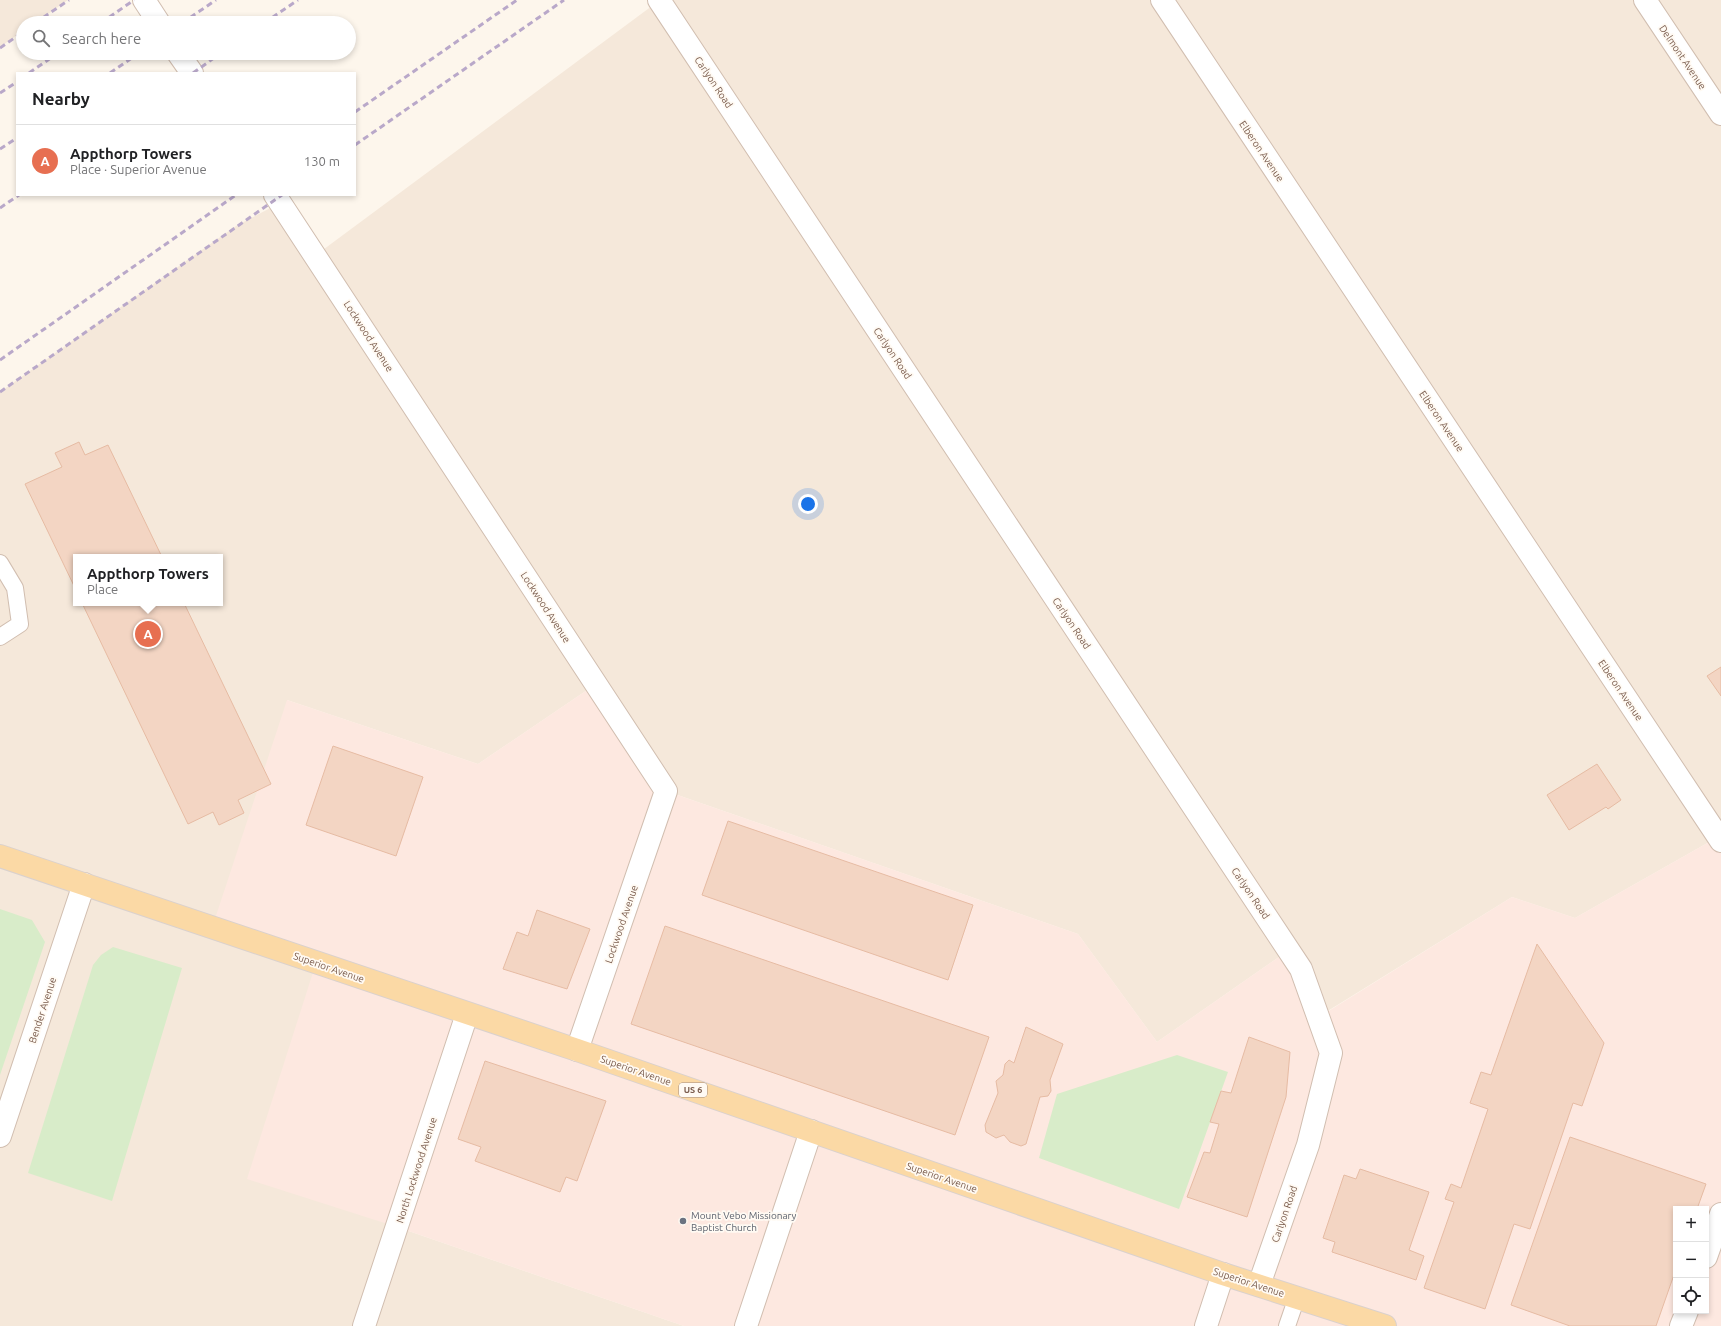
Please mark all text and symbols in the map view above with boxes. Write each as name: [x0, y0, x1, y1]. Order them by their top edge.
search box: [16, 16, 356, 60]
street label: Delmont Avenue: [1657, 23, 1708, 92]
icon: search: [30, 27, 52, 49]
text: Search here: [62, 30, 141, 47]
street label: Carlyon Road: [692, 55, 735, 110]
text: Nearby: [32, 89, 90, 108]
street label: Elberon Avenue: [1237, 119, 1286, 184]
text: Appthorp Towers: [70, 145, 192, 162]
text: A: [40, 154, 50, 168]
text: 130 m: [304, 154, 340, 168]
text: Place · Superior Avenue: [70, 162, 207, 176]
street label: Lockwood Avenue: [342, 299, 396, 374]
street label: Carlyon Road: [871, 326, 914, 381]
street label: Elberon Avenue: [1417, 389, 1466, 454]
your location: [798, 494, 818, 514]
popup: [73, 554, 223, 606]
text: Appthorp Towers: [87, 565, 209, 582]
street label: Lockwood Avenue: [519, 570, 573, 645]
text: Place: [87, 582, 118, 596]
street label: Carlyon Road: [1050, 596, 1093, 651]
pin: A: [135, 619, 161, 649]
street label: Elberon Avenue: [1596, 658, 1645, 723]
street label: Carlyon Road: [1229, 866, 1272, 921]
street label: Lockwood Avenue: [603, 884, 640, 965]
street label: Superior Avenue: [292, 950, 366, 985]
street label: Bender Avenue: [27, 976, 58, 1045]
street label: Superior Avenue: [599, 1053, 673, 1088]
road number: US 6: [679, 1083, 707, 1097]
street label: North Lockwood Avenue: [394, 1116, 439, 1224]
street label: Superior Avenue: [905, 1160, 979, 1195]
street label: Carlyon Road: [1270, 1184, 1299, 1244]
map controls: [1673, 1206, 1709, 1314]
button: +: [1673, 1206, 1709, 1242]
place label: Mount Vebo Missionary Baptist Church: [691, 1210, 797, 1233]
marker: Mount Vebo Missionary Baptist Church: [678, 1216, 688, 1226]
button: −: [1673, 1242, 1709, 1278]
street label: Superior Avenue: [1212, 1266, 1286, 1299]
button: locate: [1673, 1278, 1709, 1314]

